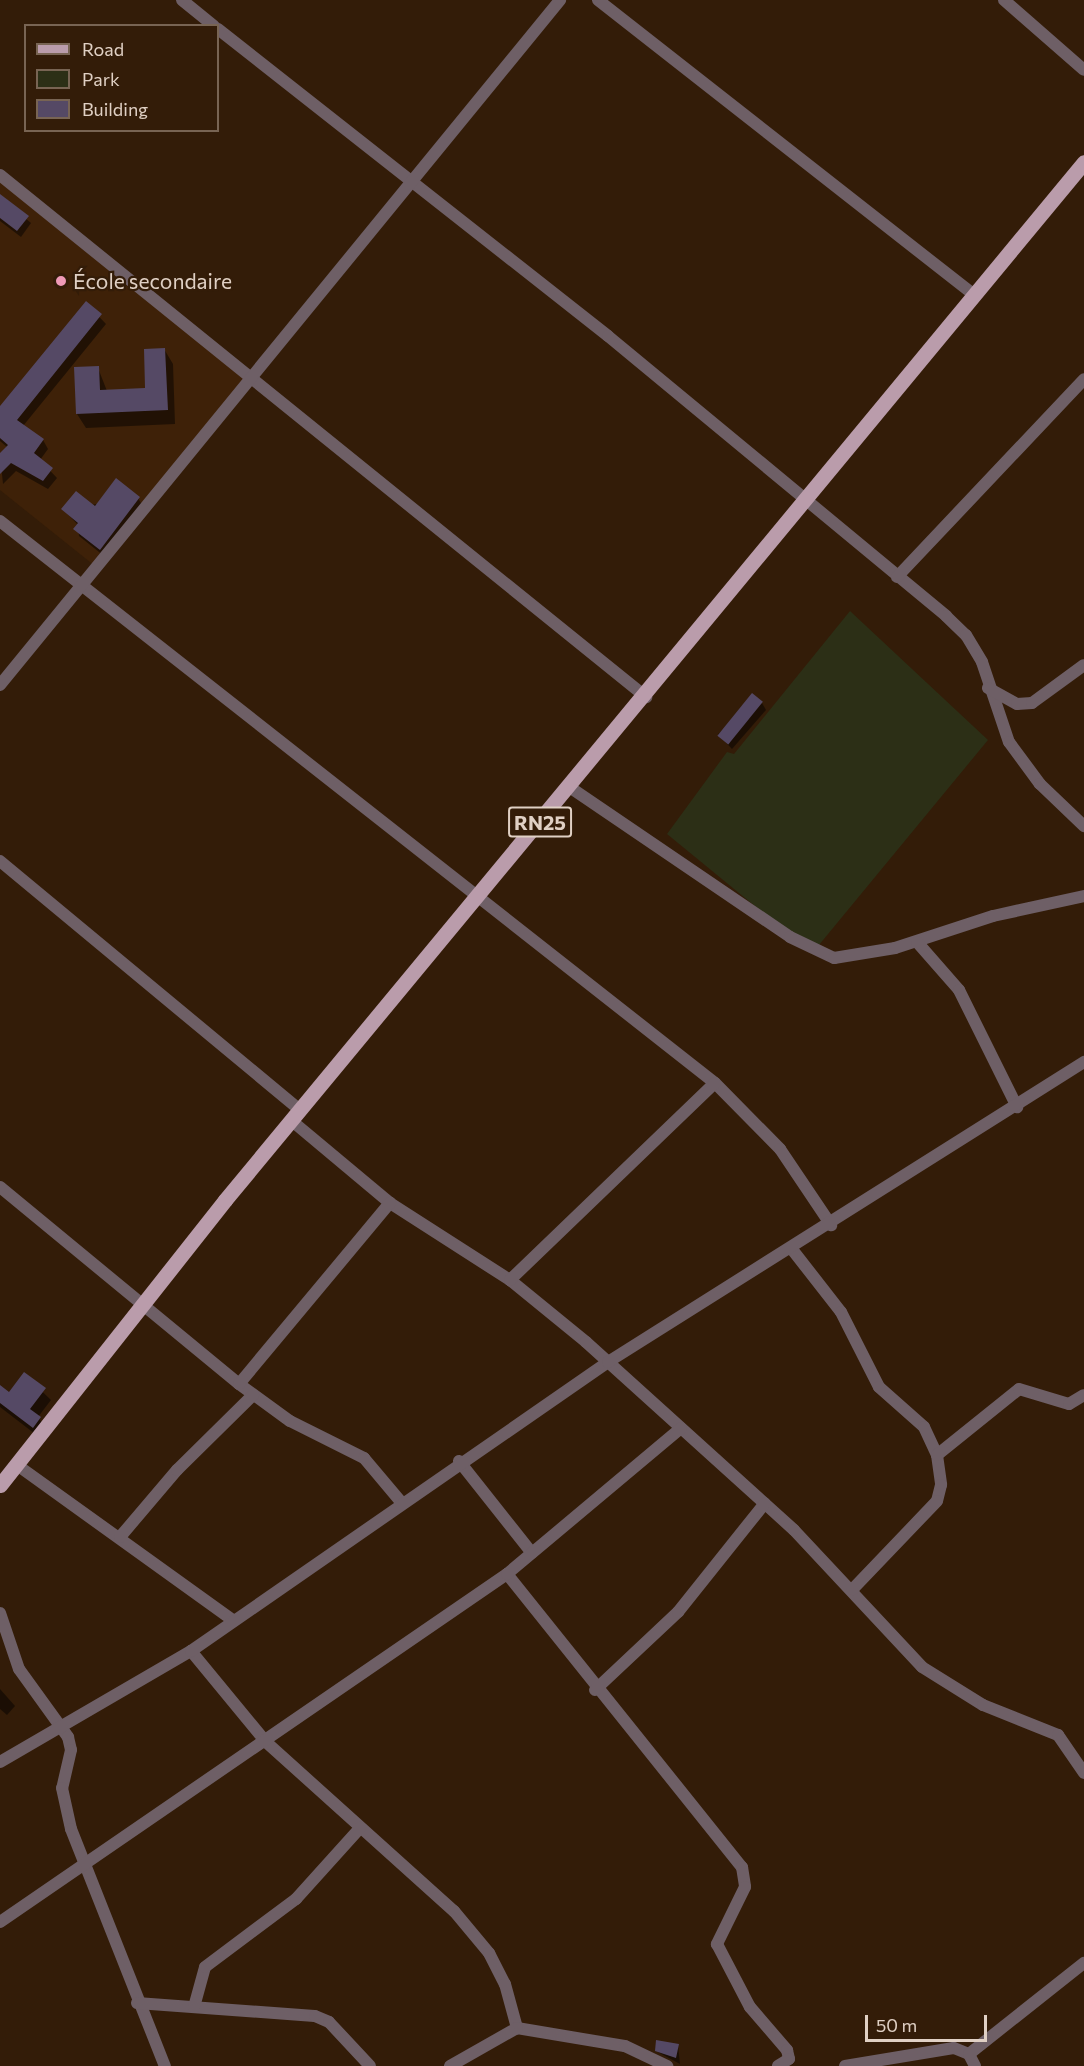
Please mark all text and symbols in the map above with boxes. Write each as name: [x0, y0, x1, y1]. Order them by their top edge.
legend: [24, 24, 219, 132]
text: Road: [82, 38, 124, 60]
text: Park: [82, 68, 120, 90]
text: Building: [82, 98, 148, 120]
place label: École secondaire: [73, 268, 232, 294]
marker: École secondaire: [54, 274, 68, 288]
road number: RN25: [507, 805, 573, 839]
scale bar: [868, 2003, 990, 2041]
text: 50 m: [876, 2014, 917, 2036]

